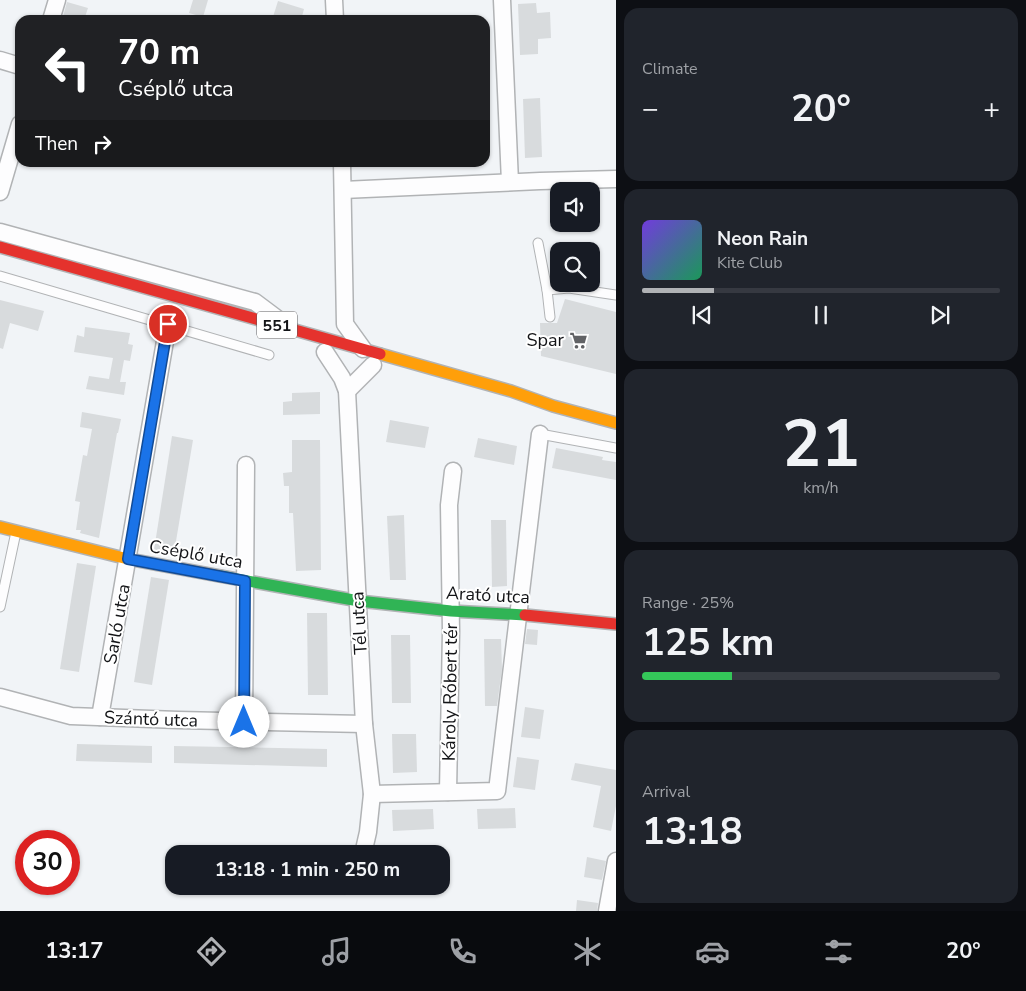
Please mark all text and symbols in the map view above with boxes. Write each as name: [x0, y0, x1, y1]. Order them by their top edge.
text: 70 m: [118, 29, 200, 76]
icon: left: [35, 35, 100, 100]
text: Climate: [642, 58, 697, 80]
text: Cséplő utca: [118, 74, 234, 104]
text: 20°: [791, 83, 851, 134]
text: −: [642, 90, 659, 128]
text: +: [983, 90, 1000, 128]
icon: right: [88, 130, 116, 158]
text: Then: [35, 131, 78, 157]
map controls: [550, 182, 600, 292]
button: sound: [550, 182, 600, 232]
text: Neon Rain: [717, 226, 808, 252]
button: search: [550, 242, 600, 292]
text: Kite Club: [717, 252, 783, 274]
icon: previous: [688, 301, 716, 329]
icon: pause: [807, 301, 835, 329]
icon: next: [926, 301, 954, 329]
pin: [147, 303, 189, 345]
icon: arrive: [154, 310, 182, 338]
road number: 551: [257, 312, 297, 338]
place label: Spar: [526, 328, 565, 352]
supermarket icon: Spar: [568, 330, 588, 350]
text: 21: [782, 400, 860, 489]
text: km/h: [803, 477, 839, 499]
street label: Cséplő utca: [147, 534, 245, 574]
street label: Arató utca: [445, 581, 531, 609]
street label: Sarló utca: [98, 582, 136, 666]
street label: Tél utca: [345, 591, 373, 655]
text: Range · 25%: [642, 592, 734, 614]
text: 125 km: [642, 617, 774, 668]
street label: Károly Róbert tér: [437, 622, 463, 761]
position arrow: [217, 695, 269, 747]
street label: Szántó utca: [104, 705, 198, 733]
text: Arrival: [642, 781, 690, 803]
text: 13:18: [642, 806, 743, 857]
speed limit sign: 30: [15, 830, 80, 895]
text: 13:18 · 1 min · 250 m: [215, 857, 400, 883]
icon: directions: [194, 934, 229, 969]
icon: music: [319, 934, 354, 969]
icon: phone: [445, 934, 480, 969]
icon: climate: [570, 934, 605, 969]
icon: car: [695, 934, 730, 969]
icon: filters: [821, 934, 856, 969]
text: 13:17: [45, 936, 103, 966]
text: 20°: [946, 936, 981, 966]

